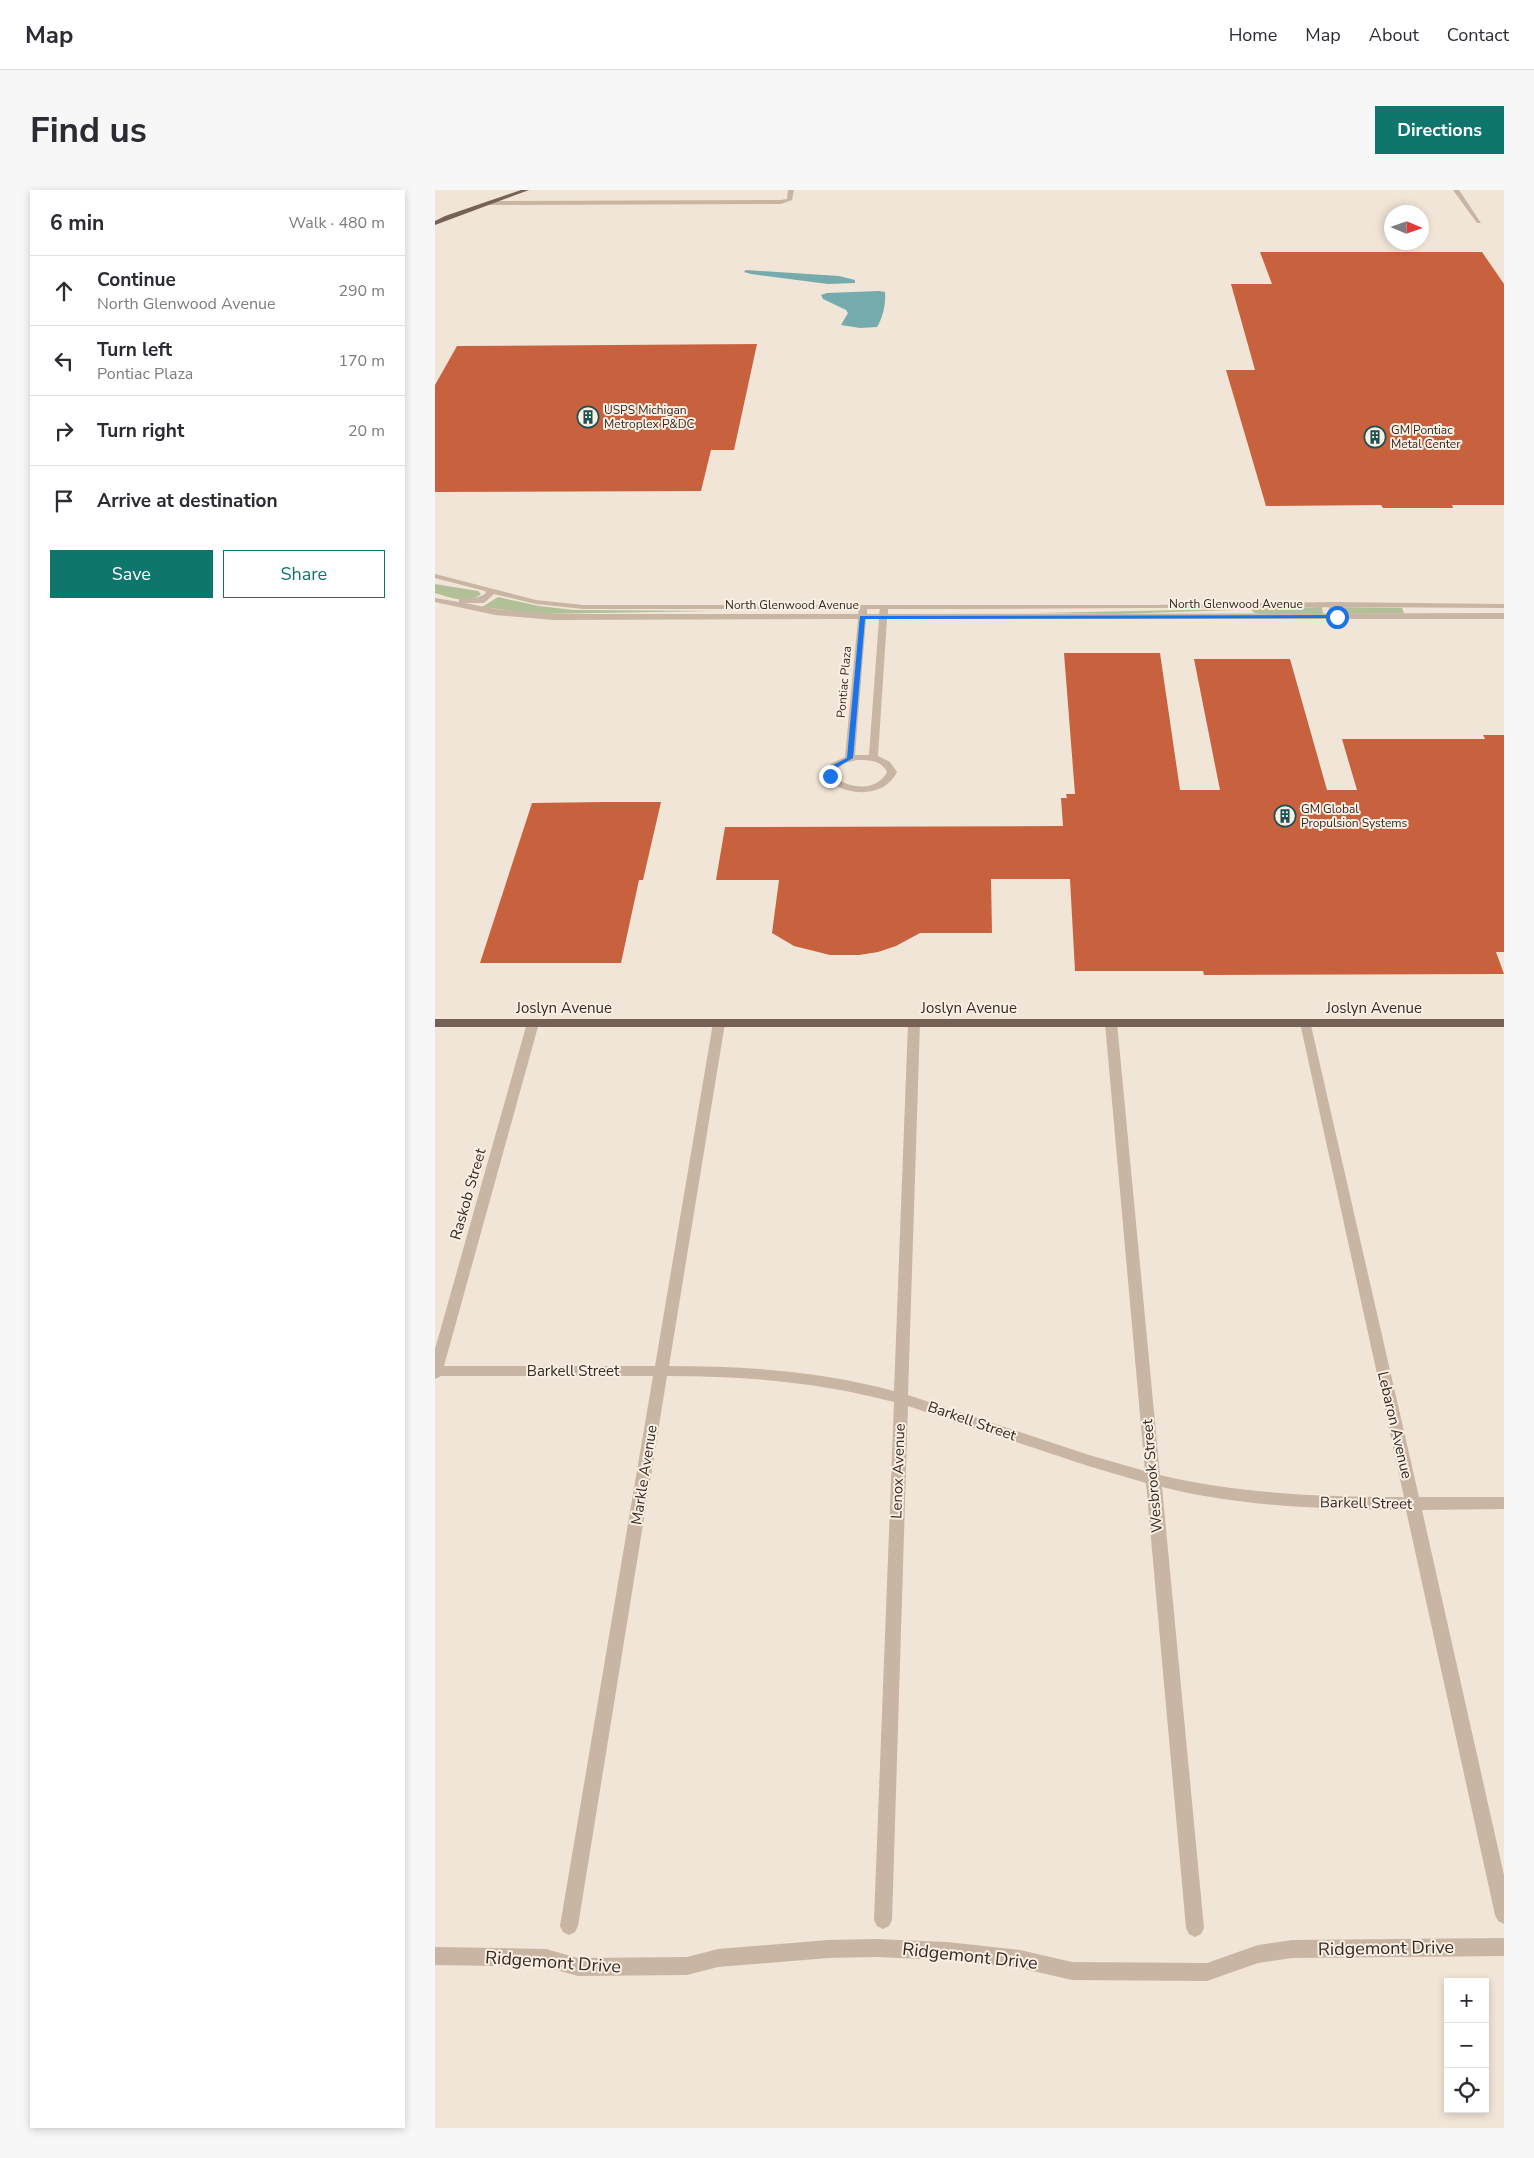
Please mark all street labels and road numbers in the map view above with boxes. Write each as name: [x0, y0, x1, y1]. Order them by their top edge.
street label: North Glenwood Avenue: [1169, 596, 1303, 612]
street label: North Glenwood Avenue: [725, 597, 859, 613]
street label: Pontiac Plaza: [833, 645, 855, 719]
street label: Joslyn Avenue: [515, 998, 612, 1018]
street label: Joslyn Avenue: [920, 998, 1017, 1018]
street label: Joslyn Avenue: [1325, 998, 1422, 1018]
street label: Raskob Street: [445, 1145, 491, 1242]
street label: Barkell Street: [527, 1361, 620, 1381]
street label: Lebaron Avenue: [1373, 1369, 1417, 1481]
street label: Barkell Street: [925, 1397, 1020, 1446]
street label: Wesbrook Street: [1137, 1418, 1167, 1534]
street label: Lenox Avenue: [886, 1423, 910, 1519]
street label: Markle Avenue: [626, 1424, 662, 1526]
street label: Barkell Street: [1320, 1492, 1413, 1514]
street label: Ridgemont Drive: [1318, 1935, 1454, 1961]
street label: Ridgemont Drive: [901, 1937, 1039, 1975]
street label: Ridgemont Drive: [484, 1945, 622, 1979]

